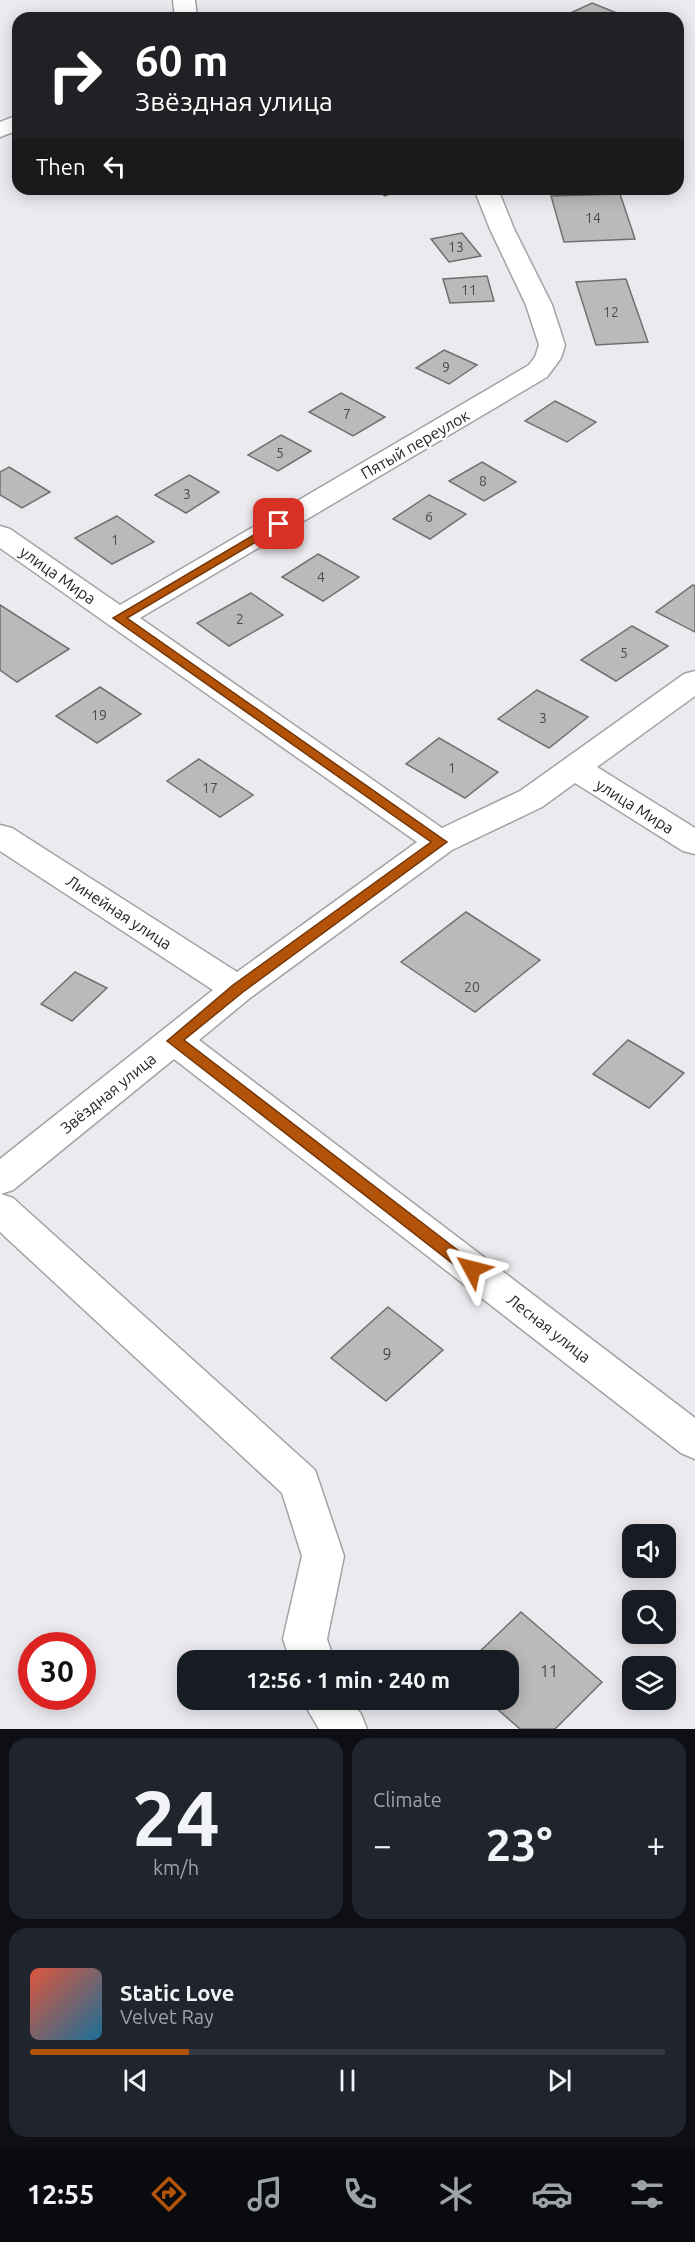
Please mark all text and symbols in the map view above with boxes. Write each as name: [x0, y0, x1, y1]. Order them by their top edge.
icon: right: [36, 36, 114, 114]
text: 60 m: [135, 37, 229, 84]
text: Звёздная улица: [135, 86, 333, 116]
icon: left: [98, 150, 131, 183]
text: Then: [36, 154, 86, 179]
house number: 14: [585, 210, 601, 226]
house number: 13: [448, 239, 464, 255]
house number: 11: [461, 282, 477, 298]
house number: 12: [603, 304, 619, 320]
house number: 9: [442, 359, 450, 375]
house number: 7: [343, 406, 351, 422]
street label: Пятый переулок: [357, 406, 473, 482]
house number: 5: [276, 445, 284, 461]
house number: 8: [479, 473, 487, 489]
house number: 3: [183, 486, 191, 502]
pin: [253, 498, 304, 549]
icon: arrive: [262, 507, 295, 540]
house number: 6: [425, 509, 433, 525]
house number: 1: [111, 532, 119, 548]
street label: улица Мира: [17, 542, 99, 608]
house number: 4: [317, 569, 325, 585]
house number: 2: [236, 611, 244, 627]
house number: 5: [620, 645, 628, 661]
house number: 19: [91, 707, 107, 723]
house number: 3: [539, 710, 547, 726]
house number: 1: [448, 760, 456, 776]
street label: улица Мира: [593, 775, 677, 837]
house number: 17: [202, 780, 218, 796]
street label: Линейная улица: [63, 871, 175, 953]
house number: 20: [464, 979, 480, 995]
street label: Звёздная улица: [57, 1049, 159, 1137]
position arrow: [440, 1237, 504, 1301]
street label: Лесная улица: [504, 1290, 594, 1366]
house number: 9: [382, 1345, 392, 1363]
map controls: [622, 1524, 676, 1710]
button: sound: [622, 1524, 676, 1578]
button: search: [622, 1590, 676, 1644]
speed limit sign: 30: [18, 1632, 96, 1710]
button: layers: [622, 1656, 676, 1710]
house number: 11: [540, 1662, 558, 1680]
text: 12:56 · 1 min · 240 m: [246, 1667, 450, 1692]
text: 24: [132, 1773, 220, 1861]
text: Climate: [373, 1788, 442, 1811]
text: 23°: [486, 1819, 552, 1870]
text: −: [373, 1826, 392, 1863]
text: +: [646, 1826, 665, 1863]
text: km/h: [153, 1856, 199, 1879]
text: Static Love: [120, 1980, 235, 2005]
text: Velvet Ray: [120, 2005, 214, 2028]
icon: previous: [119, 2064, 152, 2097]
icon: pause: [331, 2064, 364, 2097]
icon: next: [543, 2064, 576, 2097]
icon: directions: [148, 2173, 190, 2215]
icon: music: [244, 2173, 286, 2215]
icon: phone: [339, 2173, 381, 2215]
icon: climate: [435, 2173, 477, 2215]
icon: car: [531, 2173, 573, 2215]
icon: filters: [626, 2173, 668, 2215]
text: 12:55: [27, 2179, 94, 2209]

